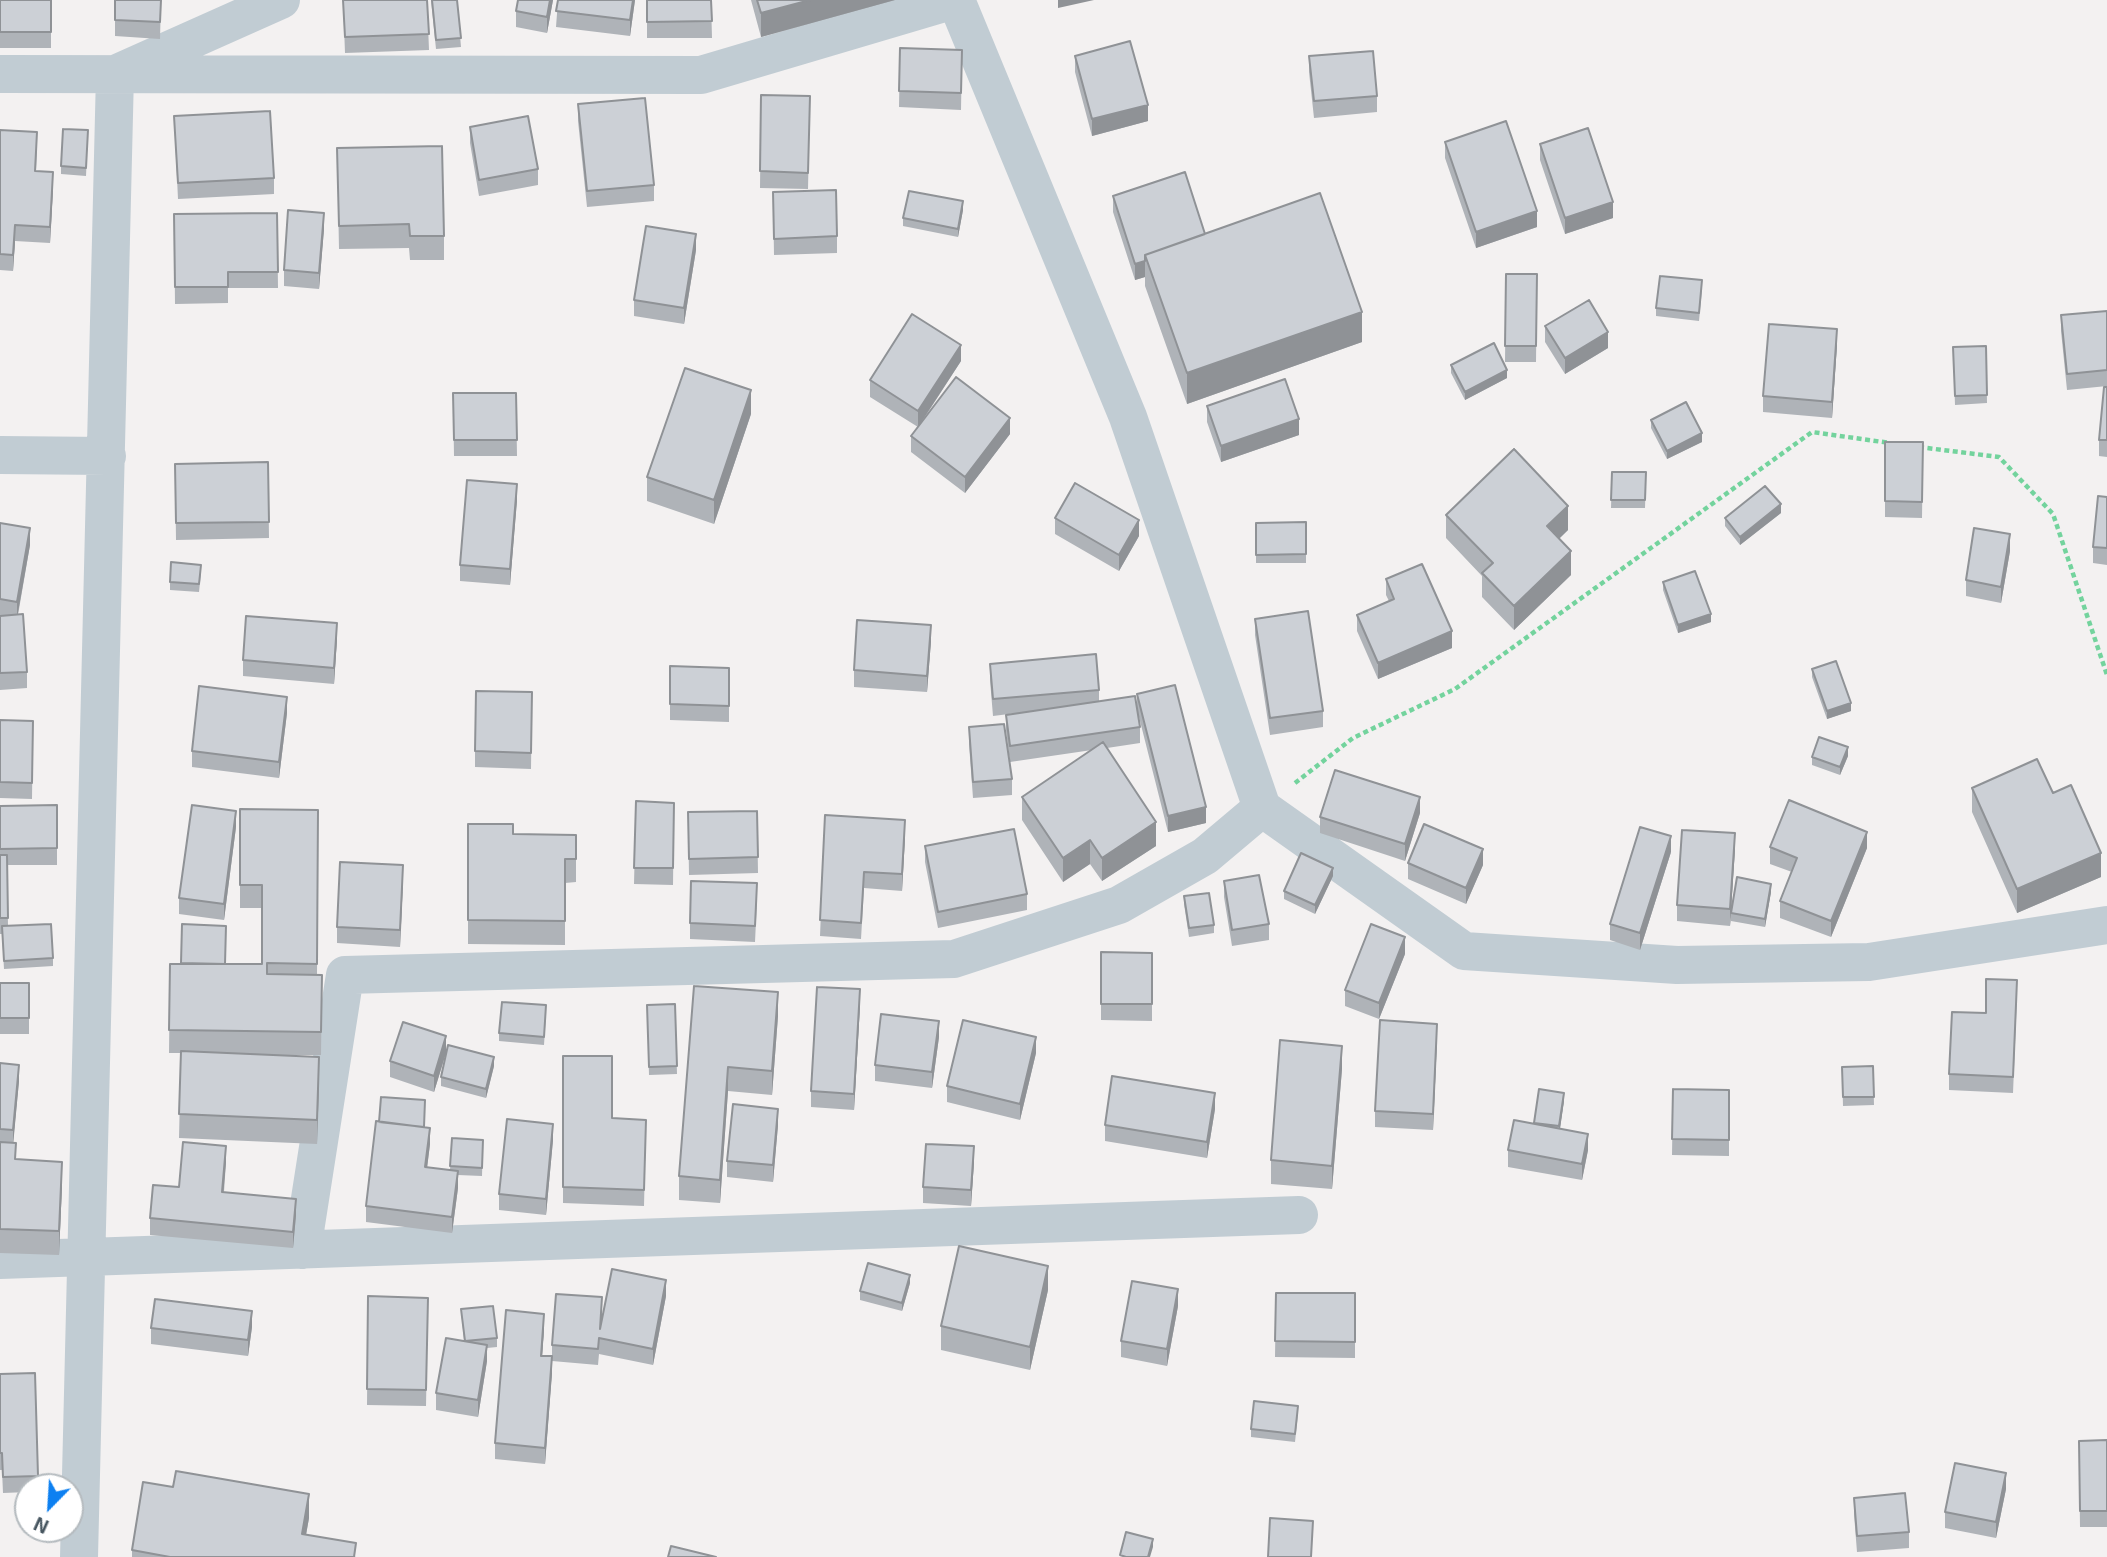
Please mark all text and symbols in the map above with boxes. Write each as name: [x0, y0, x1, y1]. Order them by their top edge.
north arrow: [14, 1473, 84, 1543]
text: N: [30, 1513, 52, 1539]

